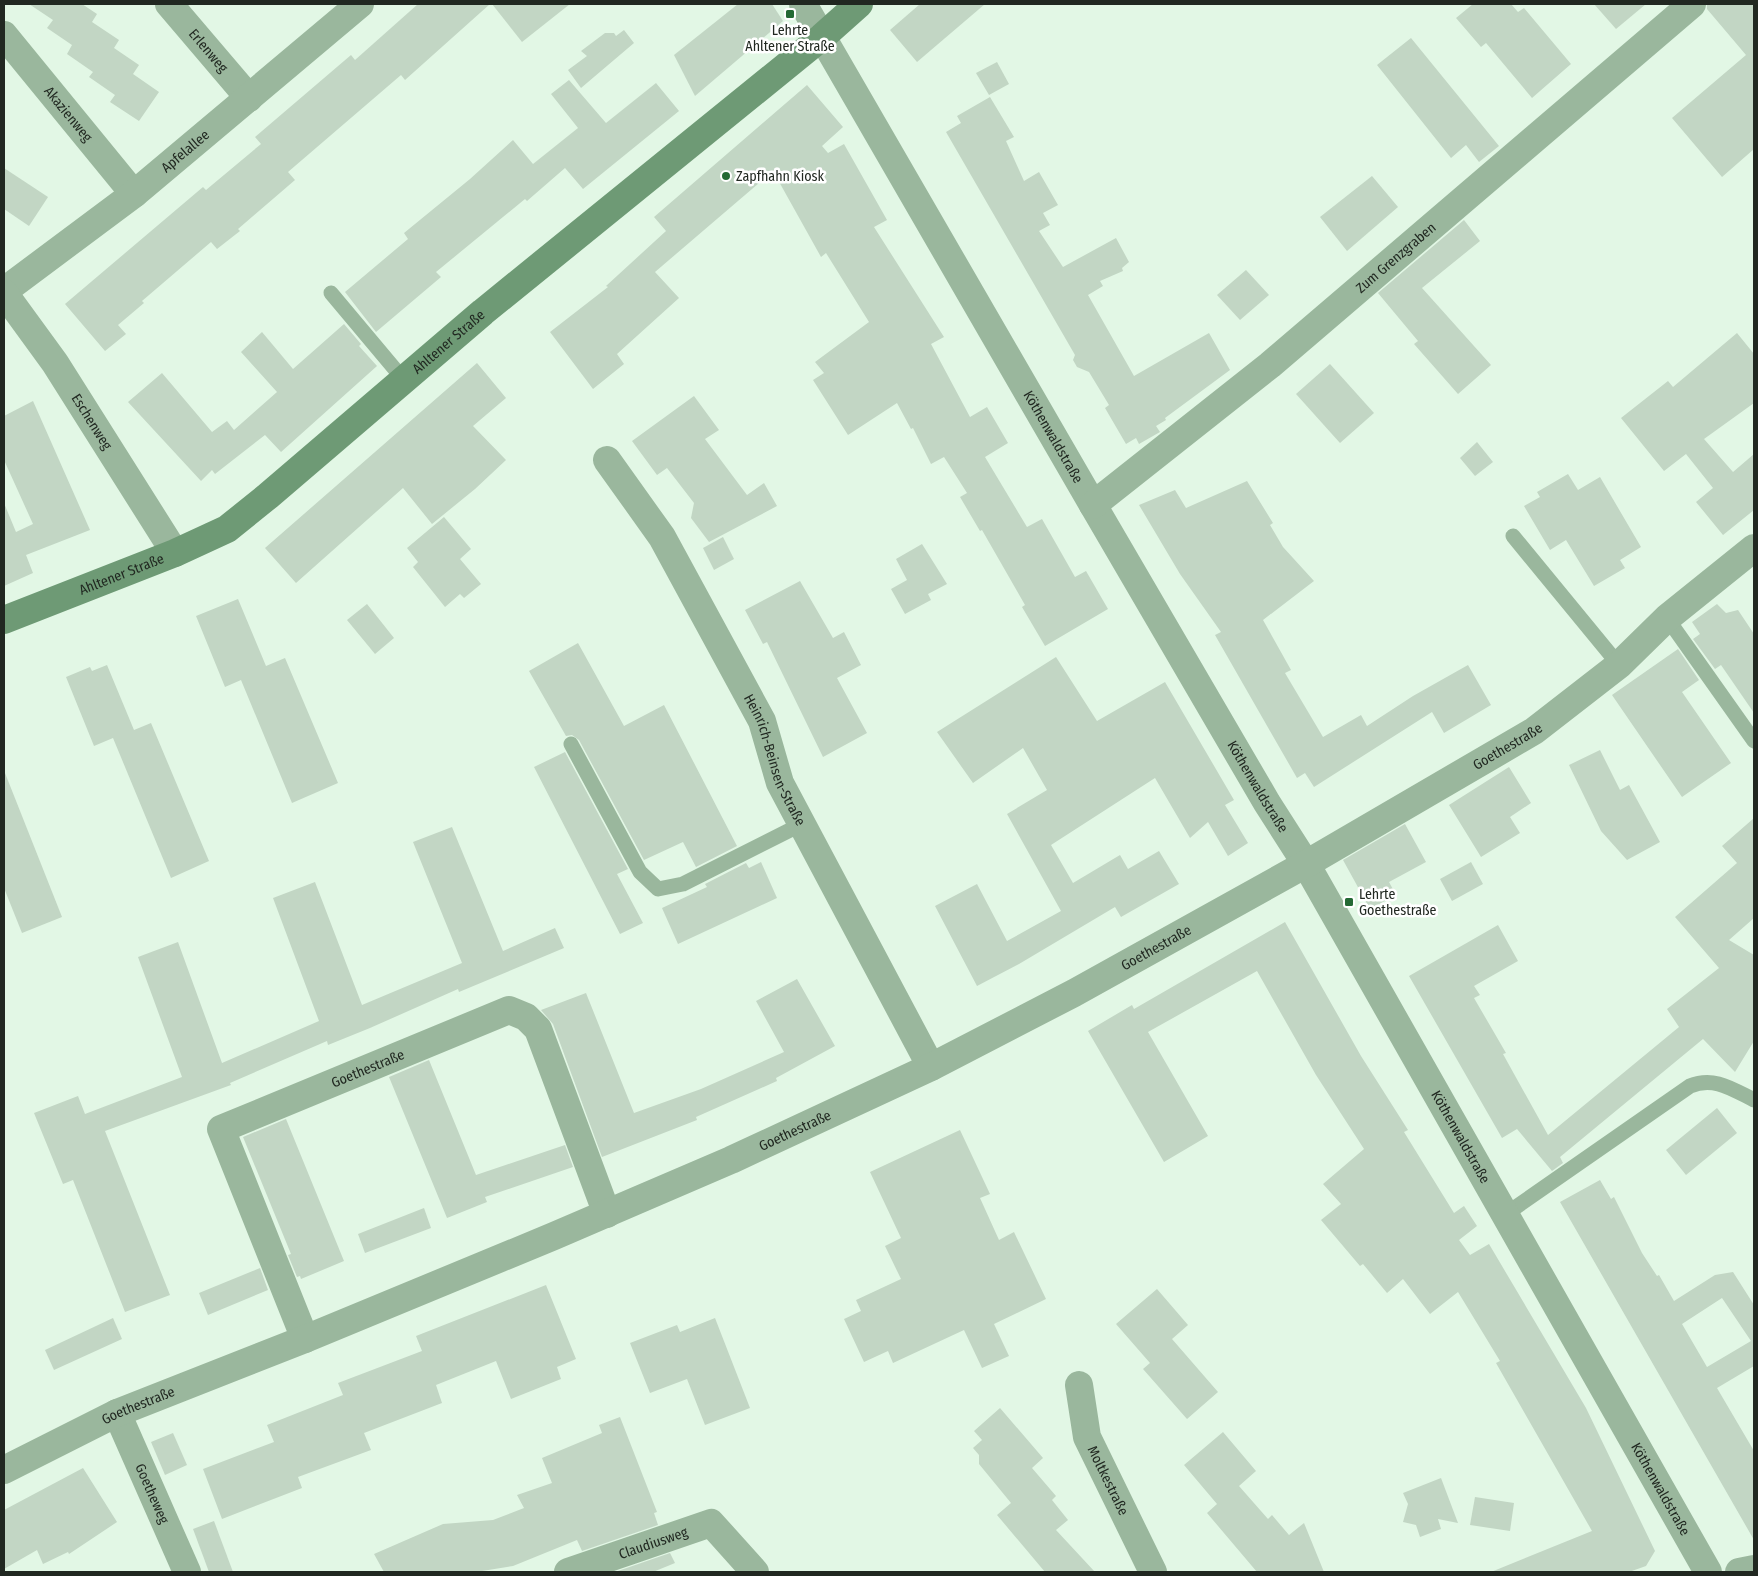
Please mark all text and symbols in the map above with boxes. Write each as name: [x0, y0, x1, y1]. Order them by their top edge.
marker: Lehrte Ahltener Straße: [784, 8, 796, 20]
place label: Lehrte Ahltener Straße: [745, 22, 835, 55]
street label: Erlenweg: [185, 25, 232, 76]
street label: Akazienweg: [41, 83, 96, 145]
street label: Apfelallee: [158, 126, 213, 176]
place label: Zapfhahn Kiosk: [736, 168, 825, 185]
marker: Zapfhahn Kiosk: [720, 170, 732, 182]
street label: Zum Grenzgraben: [1352, 219, 1439, 296]
street label: Ahltener Straße: [409, 306, 488, 377]
street label: Köthenwaldstraße: [1020, 387, 1087, 486]
street label: Eschenweg: [68, 391, 116, 453]
street label: Ahltener Straße: [77, 550, 166, 598]
street label: Heinrich-Beinsen-Straße: [740, 691, 810, 828]
street label: Goethestraße: [1470, 719, 1546, 773]
street label: Köthenwaldstraße: [1224, 737, 1292, 836]
place label: Lehrte Goethestraße: [1359, 886, 1437, 919]
marker: Lehrte Goethestraße: [1343, 896, 1355, 908]
street label: Goethestraße: [1118, 921, 1194, 974]
street label: Goethestraße: [329, 1046, 407, 1091]
street label: Köthenwaldstraße: [1428, 1087, 1494, 1186]
street label: Goethestraße: [756, 1106, 834, 1154]
street label: Goethestraße: [99, 1383, 177, 1428]
street label: Köthenwaldstraße: [1628, 1439, 1694, 1538]
street label: Moltkestraße: [1084, 1443, 1132, 1518]
street label: Goetheweg: [132, 1461, 173, 1527]
street label: Claudiusweg: [616, 1523, 690, 1563]

